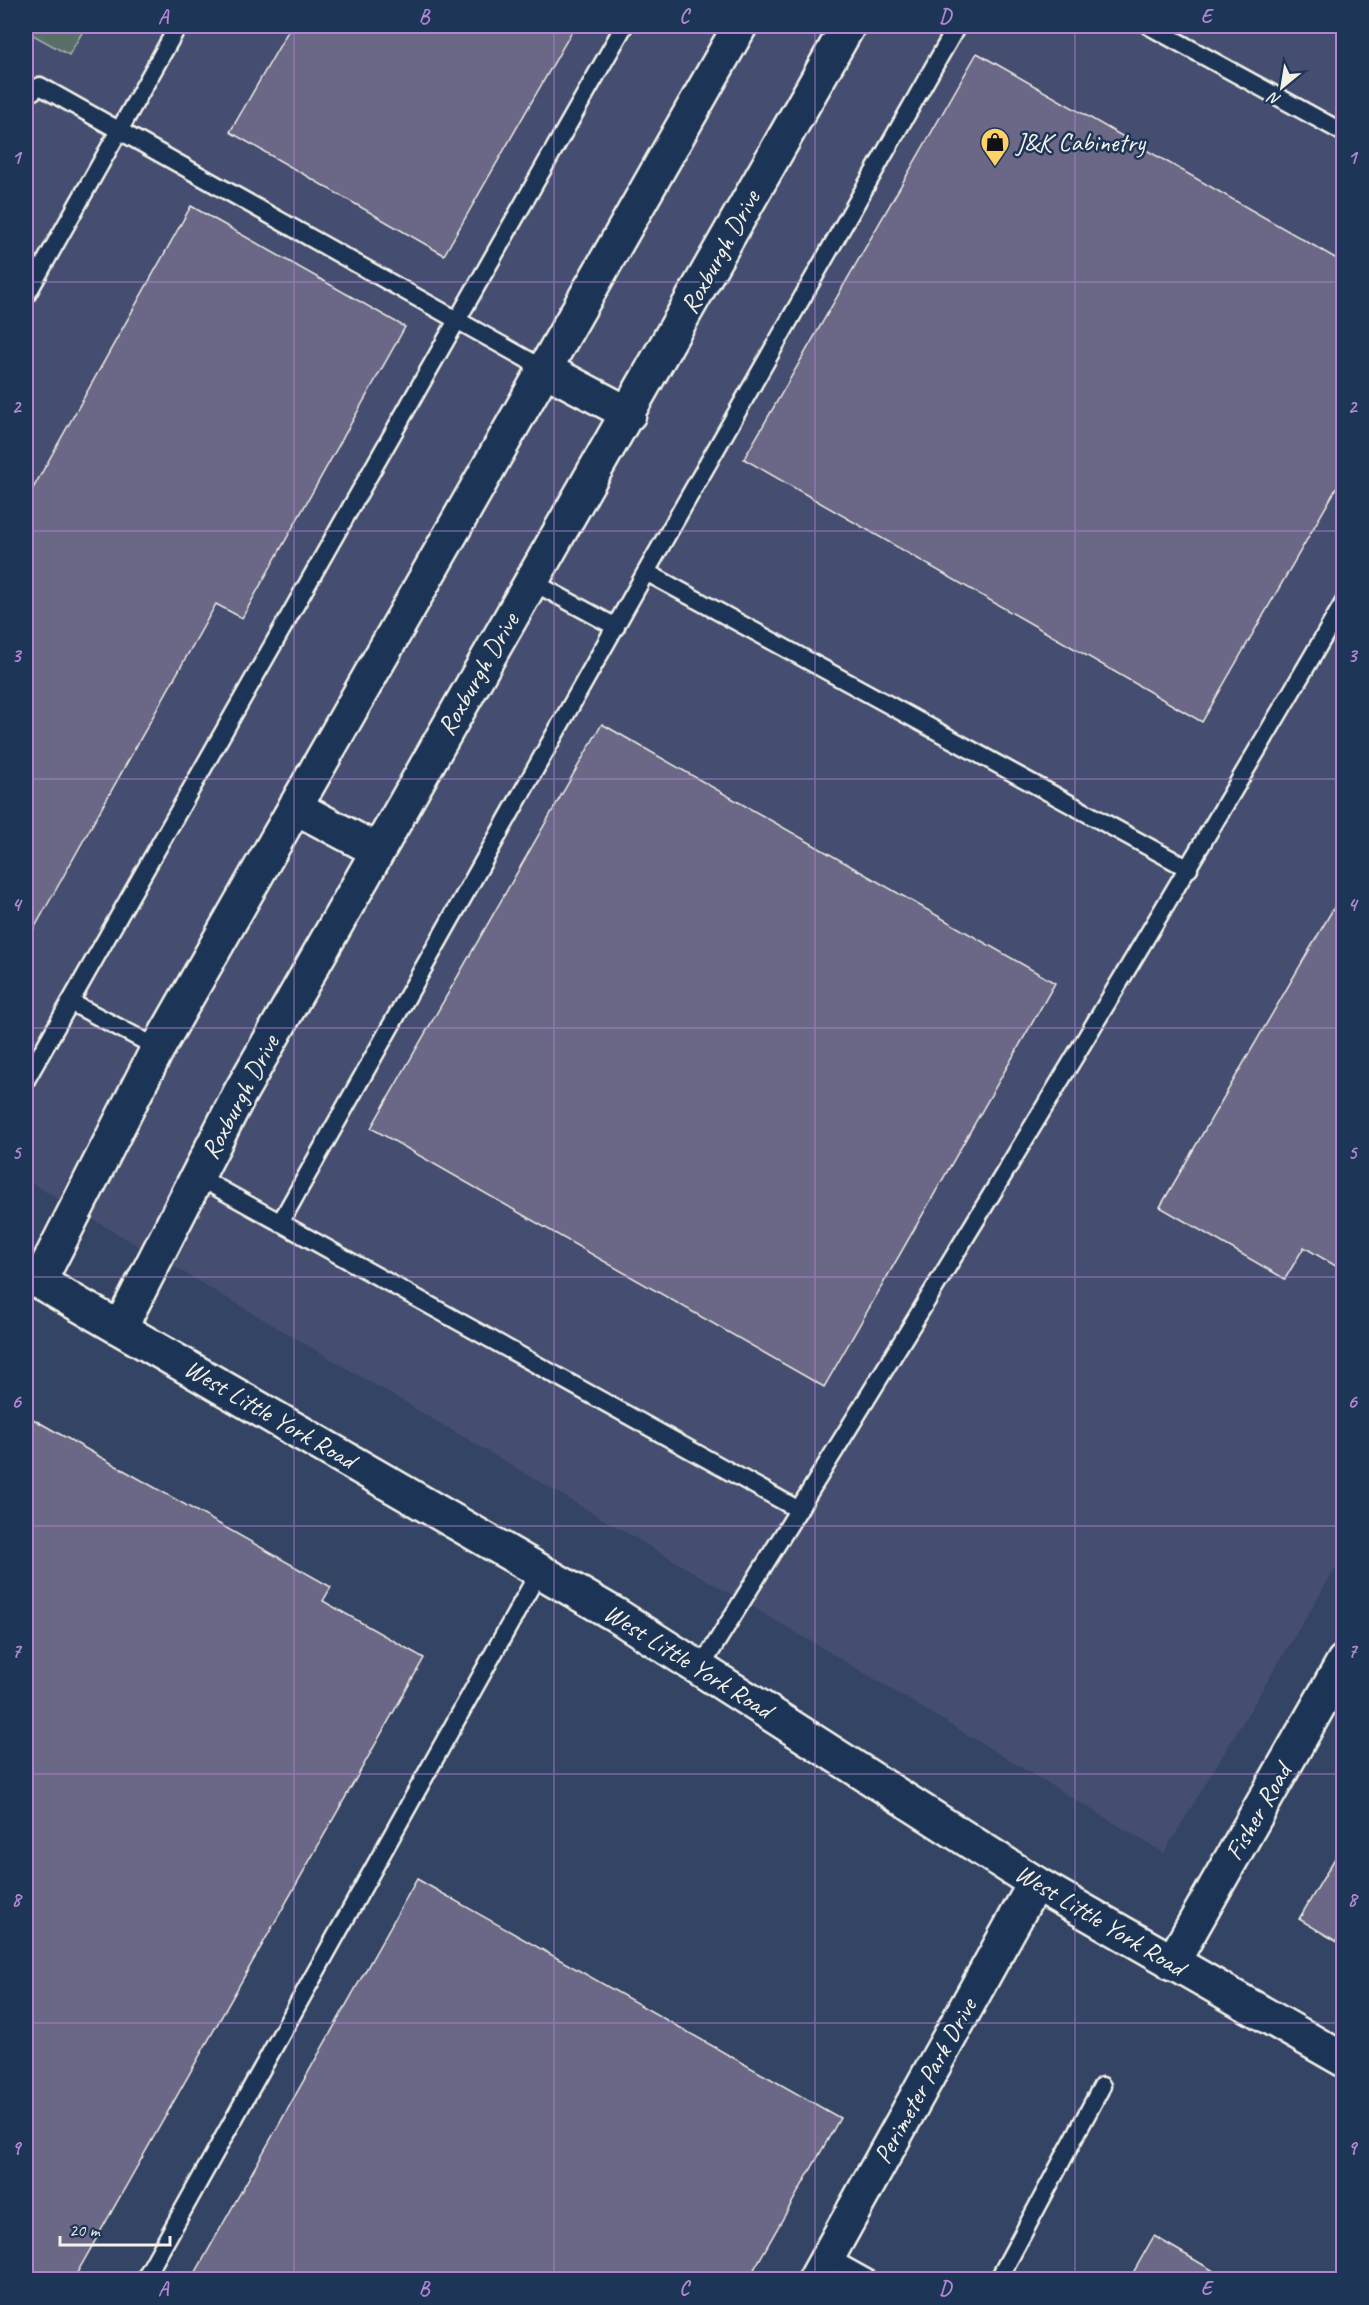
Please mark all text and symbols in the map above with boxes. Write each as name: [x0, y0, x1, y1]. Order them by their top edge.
text: A: [158, 4, 170, 29]
text: B: [419, 4, 431, 29]
text: C: [679, 4, 691, 29]
text: D: [939, 4, 953, 29]
text: E: [1201, 4, 1215, 29]
north arrow: [1252, 57, 1312, 117]
text: N: [1263, 86, 1284, 110]
shop icon: J&K Cabinetry: [979, 126, 1011, 168]
place label: J&K Cabinetry: [1014, 126, 1147, 159]
text: 1: [12, 145, 23, 170]
text: 1: [1348, 145, 1359, 170]
street label: Roxburgh Drive: [673, 183, 768, 319]
text: 2: [12, 394, 23, 419]
text: 2: [1348, 394, 1359, 419]
street label: Roxburgh Drive: [430, 606, 527, 741]
text: 3: [12, 643, 23, 668]
text: 3: [1348, 643, 1359, 668]
text: 4: [12, 892, 24, 917]
text: 4: [1348, 892, 1360, 917]
street label: Roxburgh Drive: [194, 1028, 287, 1165]
text: 5: [12, 1140, 23, 1165]
text: 5: [1348, 1140, 1359, 1165]
street label: West Little York Road: [178, 1352, 365, 1478]
text: 6: [11, 1389, 22, 1414]
text: 6: [1347, 1389, 1358, 1414]
street label: West Little York Road: [598, 1596, 782, 1728]
text: 7: [12, 1638, 23, 1663]
text: 7: [1348, 1638, 1359, 1663]
street label: Fisher Road: [1217, 1755, 1301, 1866]
street label: West Little York Road: [1009, 1856, 1194, 1986]
text: 8: [12, 1887, 24, 1912]
text: 8: [1348, 1887, 1360, 1912]
street label: Perimeter Park Drive: [866, 1990, 985, 2169]
text: 9: [12, 2135, 23, 2160]
text: 9: [1348, 2135, 1359, 2160]
scale bar: [60, 2209, 170, 2247]
text: 20 m: [69, 2219, 102, 2241]
text: A: [158, 2276, 170, 2301]
text: B: [419, 2276, 431, 2301]
text: C: [679, 2276, 691, 2301]
text: D: [939, 2276, 953, 2301]
text: E: [1201, 2276, 1215, 2301]

